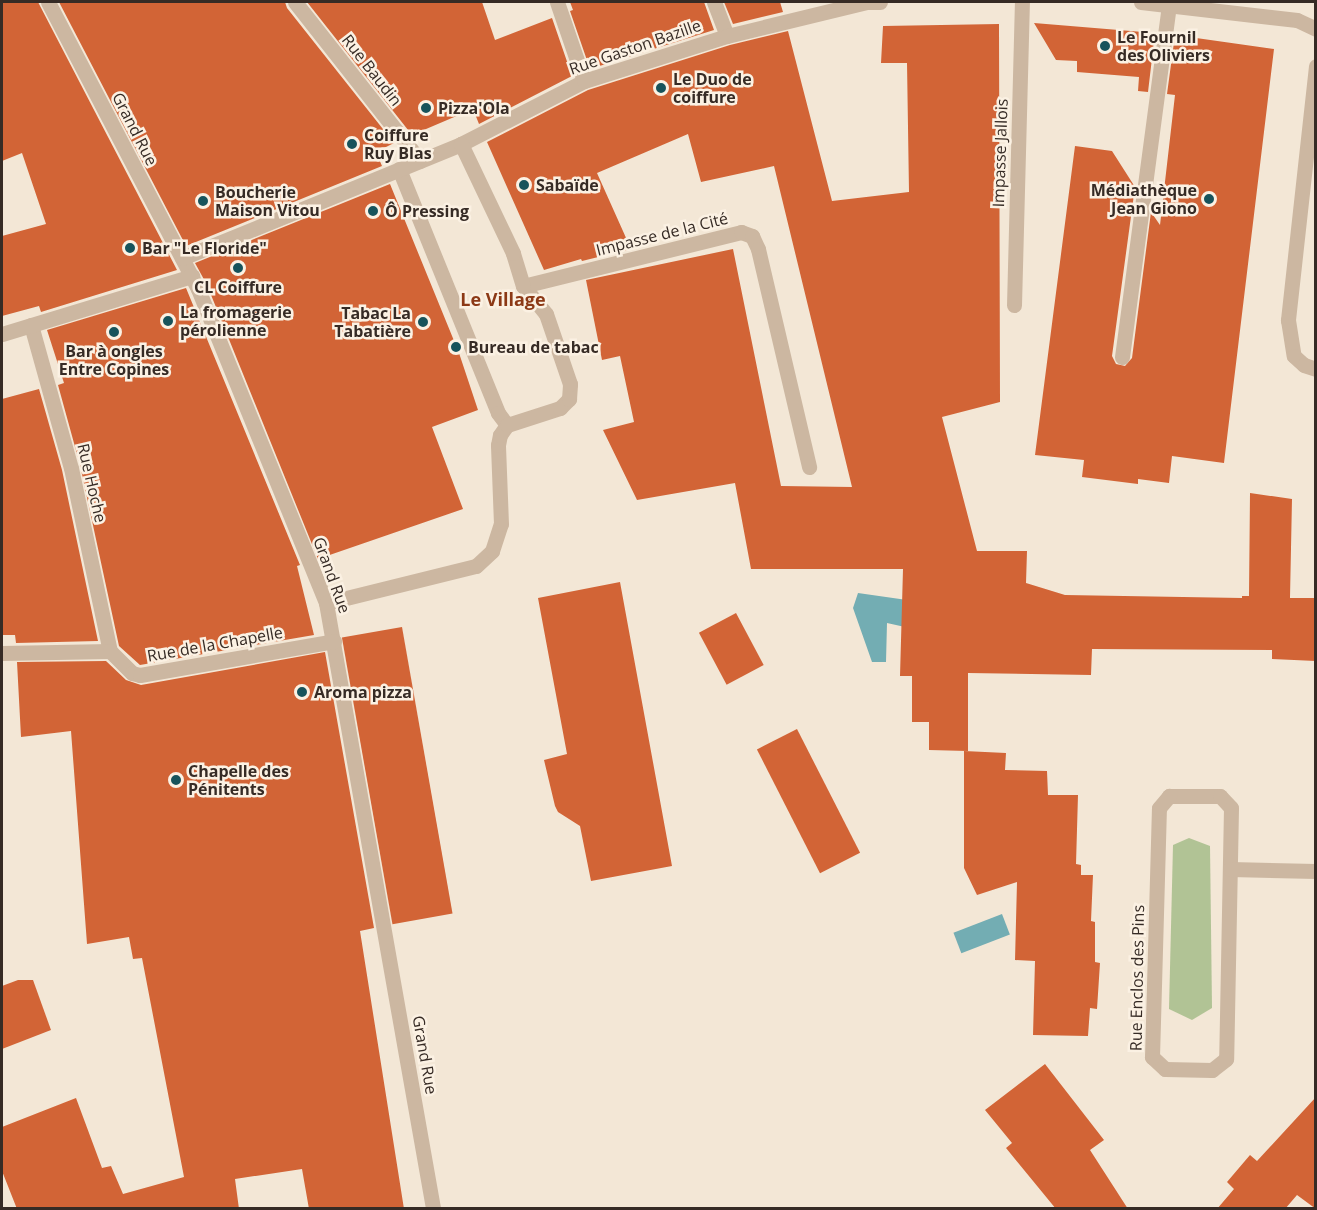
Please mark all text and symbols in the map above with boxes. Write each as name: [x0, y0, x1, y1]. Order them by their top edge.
street label: Rue Gaston Bazille: [567, 15, 703, 79]
place label: Le Fournil des Oliviers: [1117, 27, 1210, 65]
street label: Rue Baudin: [338, 30, 406, 110]
marker: Le Fournil des Oliviers: [1098, 39, 1112, 53]
place label: Le Duo de coiffure: [673, 69, 752, 107]
marker: Le Duo de coiffure: [654, 81, 668, 95]
street label: Grand Rue: [108, 89, 162, 169]
place label: Pizza'Ola: [438, 98, 510, 118]
street label: Impasse Jallois: [989, 98, 1011, 208]
marker: Pizza'Ola: [419, 101, 433, 115]
place label: Coiffure Ruy Blas: [364, 125, 432, 163]
marker: Coiffure Ruy Blas: [345, 137, 359, 151]
place label: Sabaïde: [536, 175, 599, 195]
marker: Sabaïde: [517, 178, 531, 192]
place label: Médiathèque Jean Giono: [1091, 180, 1197, 218]
place label: Boucherie Maison Vitou: [215, 182, 320, 220]
marker: Médiathèque Jean Giono: [1202, 192, 1216, 206]
marker: Boucherie Maison Vitou: [196, 194, 210, 208]
place label: Ô Pressing: [385, 201, 469, 221]
marker: Ô Pressing: [366, 204, 380, 218]
street label: Impasse de la Cité: [594, 208, 730, 260]
place label: Bar "Le Floride": [142, 238, 267, 258]
marker: Bar "Le Floride": [123, 241, 137, 255]
marker: CL Coiffure: [231, 261, 245, 275]
place label: CL Coiffure: [194, 277, 282, 297]
district label: Le Village: [460, 288, 546, 310]
place label: La fromagerie pérolienne: [180, 302, 292, 340]
place label: Tabac La Tabatière: [334, 303, 411, 341]
marker: La fromagerie pérolienne: [161, 314, 175, 328]
marker: Tabac La Tabatière: [416, 315, 430, 329]
marker: Bar à ongles Entre Copines: [107, 325, 121, 339]
place label: Bureau de tabac: [468, 337, 599, 357]
marker: Bureau de tabac: [449, 340, 463, 354]
place label: Bar à ongles Entre Copines: [59, 341, 169, 379]
street label: Rue Hoche: [74, 442, 110, 524]
street label: Grand Rue: [309, 534, 355, 616]
street label: Rue de la Chapelle: [146, 623, 284, 665]
place label: Aroma pizza: [314, 682, 412, 702]
marker: Aroma pizza: [295, 685, 309, 699]
place label: Chapelle des Pénitents: [188, 761, 289, 799]
marker: Chapelle des Pénitents: [169, 773, 183, 787]
street label: Rue Enclos des Pins: [1126, 905, 1148, 1051]
street label: Grand Rue: [409, 1014, 441, 1096]

